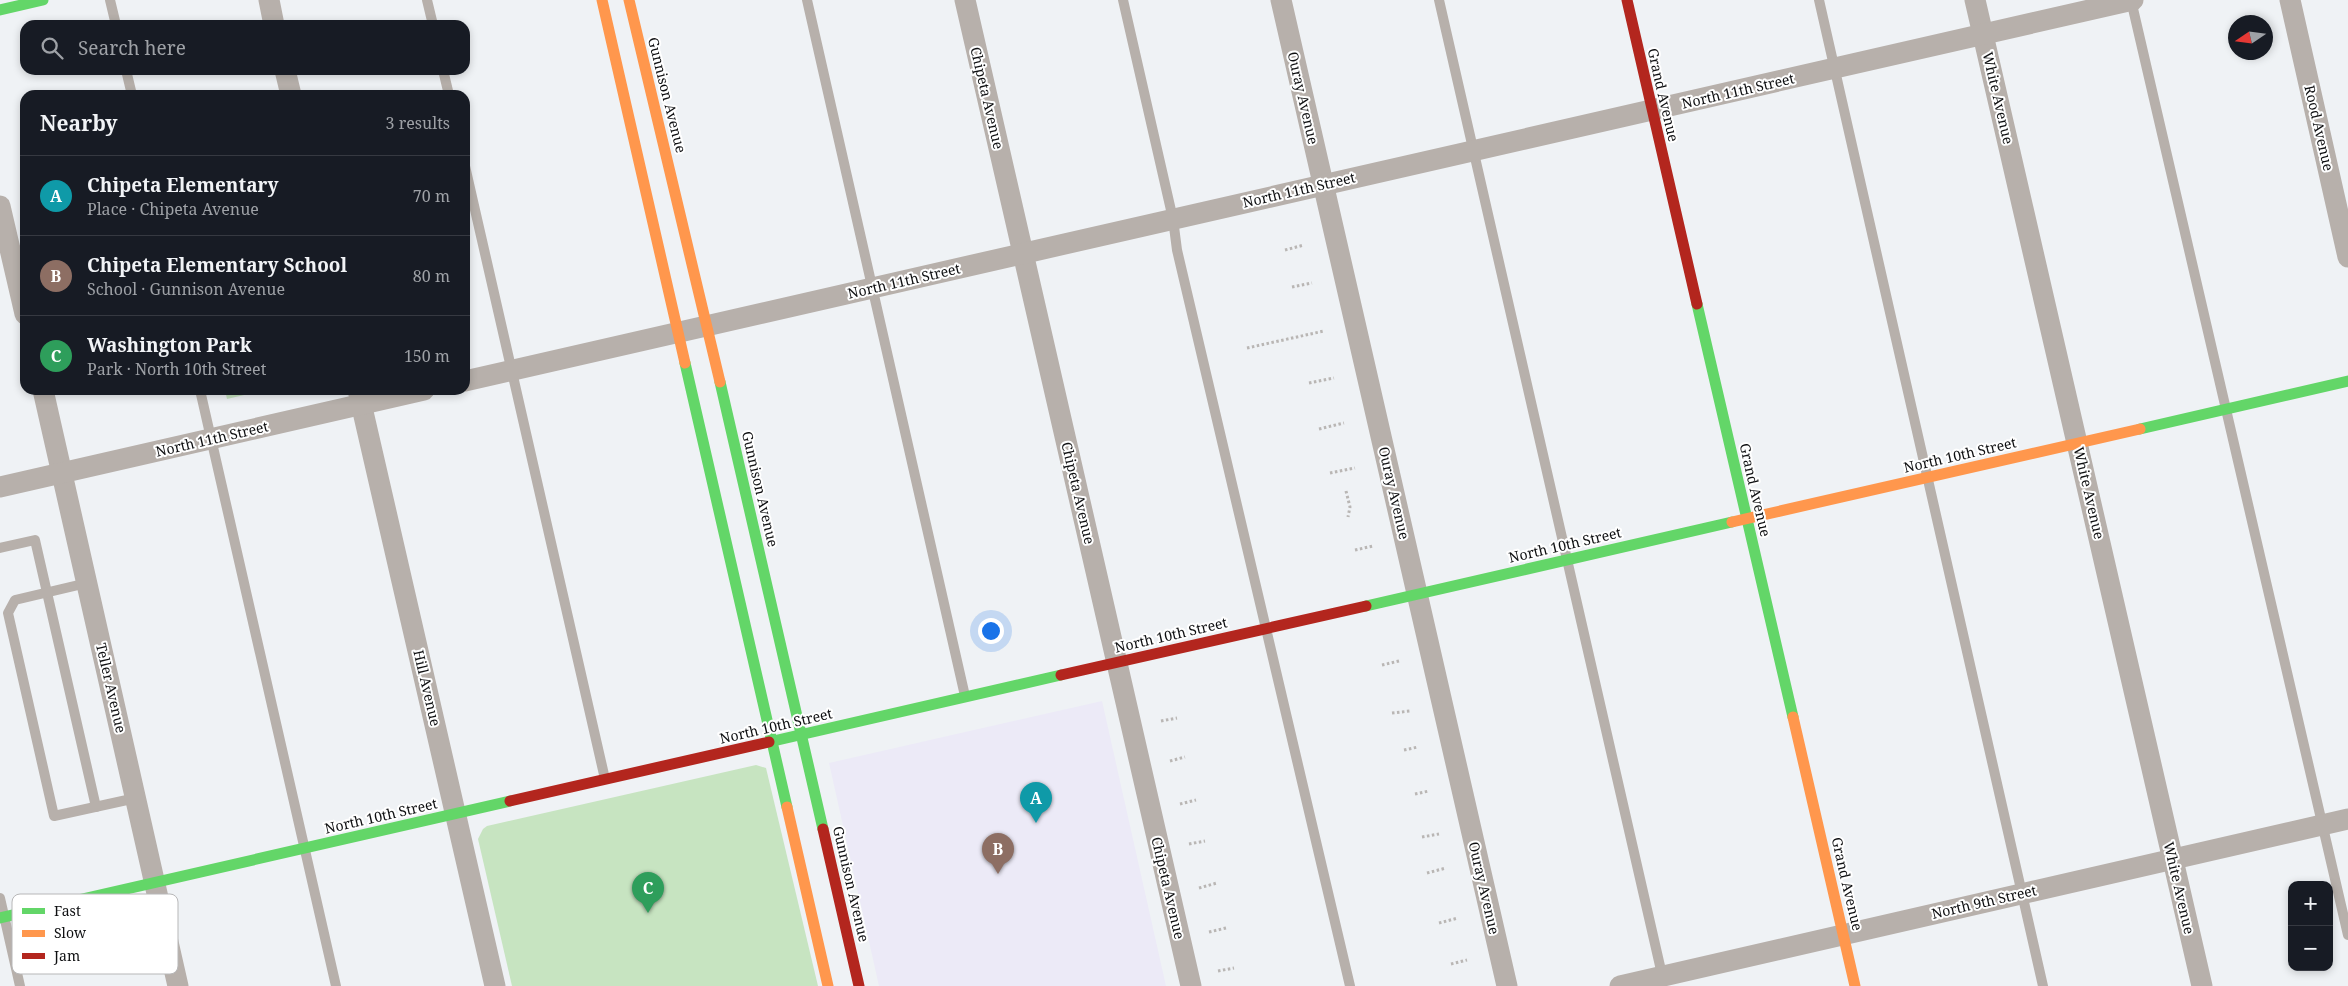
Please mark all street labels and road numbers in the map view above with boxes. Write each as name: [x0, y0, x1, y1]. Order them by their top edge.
street label: Gunnison Avenue: [644, 35, 691, 155]
street label: Chipeta Avenue: [966, 45, 1009, 151]
street label: Grand Avenue: [1643, 46, 1683, 144]
street label: Ouray Avenue: [1284, 50, 1323, 146]
street label: White Avenue: [1979, 50, 2018, 146]
street label: North 11th Street: [1680, 68, 1796, 113]
street label: Rood Avenue: [2300, 83, 2339, 173]
street label: North 11th Street: [1241, 167, 1357, 212]
street label: North 11th Street: [846, 258, 962, 303]
street label: North 11th Street: [154, 416, 270, 461]
street label: Gunnison Avenue: [738, 429, 783, 549]
street label: North 10th Street: [1902, 432, 2018, 477]
street label: Chipeta Avenue: [1057, 440, 1100, 546]
street label: Grand Avenue: [1735, 441, 1775, 539]
street label: Ouray Avenue: [1375, 445, 1414, 541]
street label: White Avenue: [2070, 445, 2109, 541]
street label: North 10th Street: [1507, 522, 1623, 567]
street label: North 10th Street: [1113, 612, 1229, 657]
street label: Teller Avenue: [92, 641, 131, 735]
street label: Hill Avenue: [409, 648, 446, 728]
street label: North 10th Street: [718, 703, 834, 748]
street label: North 10th Street: [323, 793, 439, 838]
street label: Gunnison Avenue: [829, 824, 874, 944]
street label: Chipeta Avenue: [1147, 835, 1190, 941]
street label: Grand Avenue: [1827, 835, 1867, 933]
street label: Ouray Avenue: [1465, 840, 1504, 936]
street label: White Avenue: [2160, 840, 2199, 936]
street label: North 9th Street: [1930, 880, 2038, 923]

